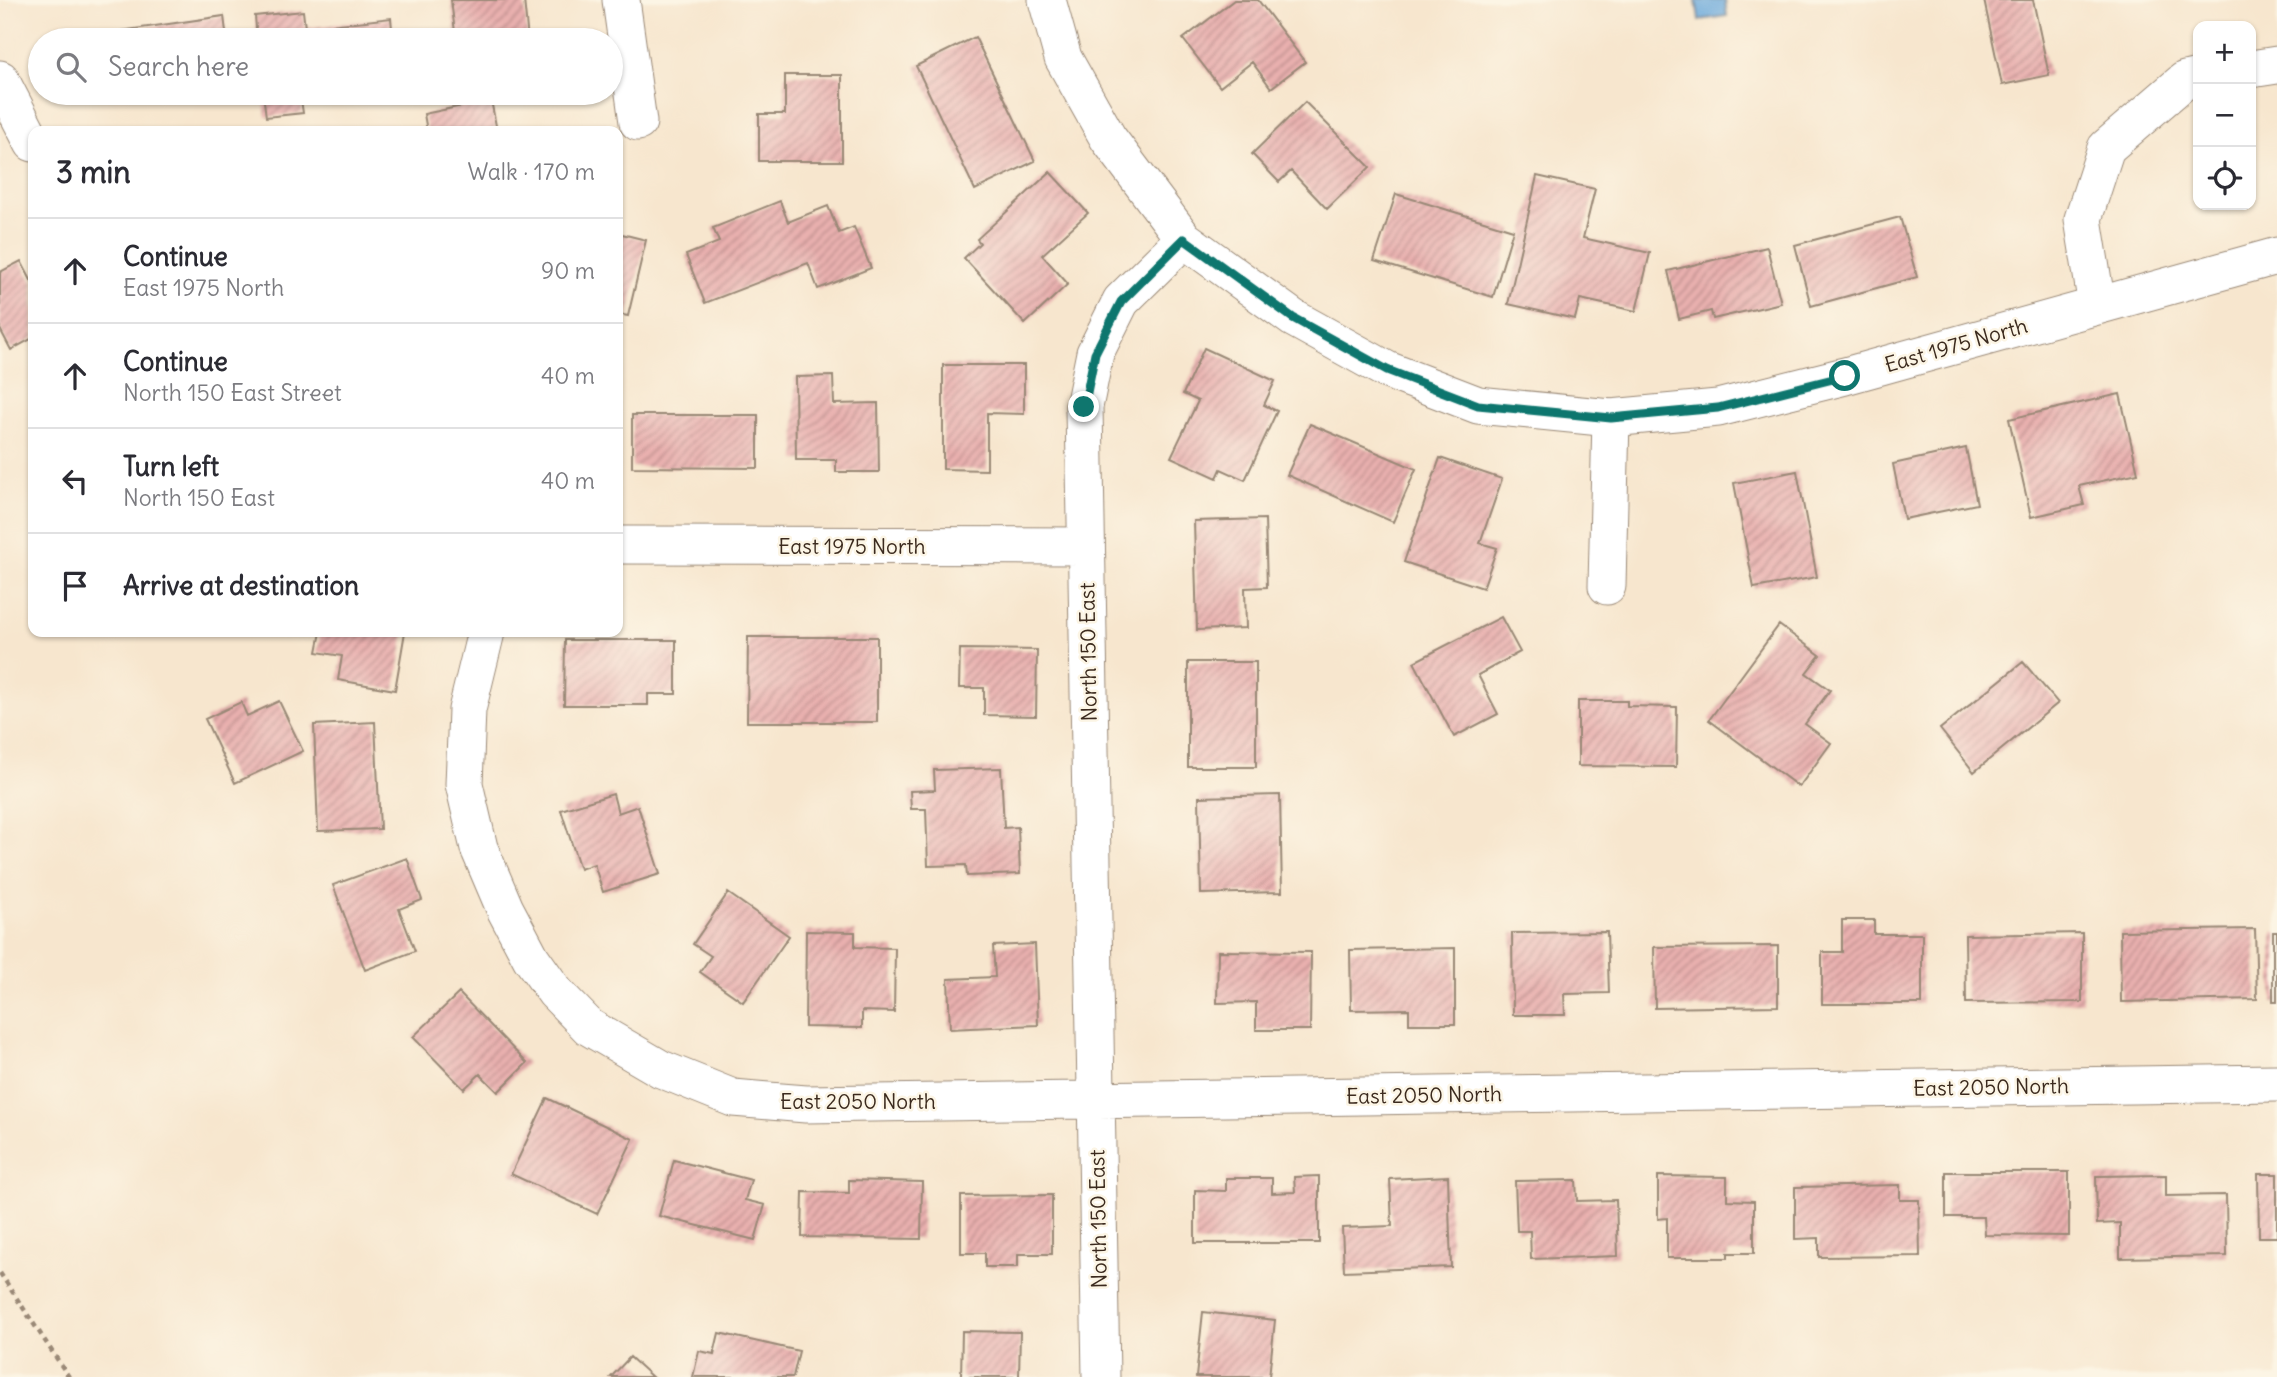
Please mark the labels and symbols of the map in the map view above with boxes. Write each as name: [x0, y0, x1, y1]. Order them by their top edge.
street label: East 1975 North: [1881, 312, 2031, 378]
route start: [1829, 360, 1860, 391]
route end: [1068, 391, 1099, 422]
street label: East 1975 North: [778, 533, 926, 560]
street label: North 150 East: [1073, 582, 1103, 722]
street label: East 2050 North: [1913, 1072, 2069, 1102]
street label: East 2050 North: [1346, 1080, 1502, 1110]
street label: East 2050 North: [780, 1088, 936, 1115]
street label: North 150 East: [1083, 1149, 1113, 1289]

